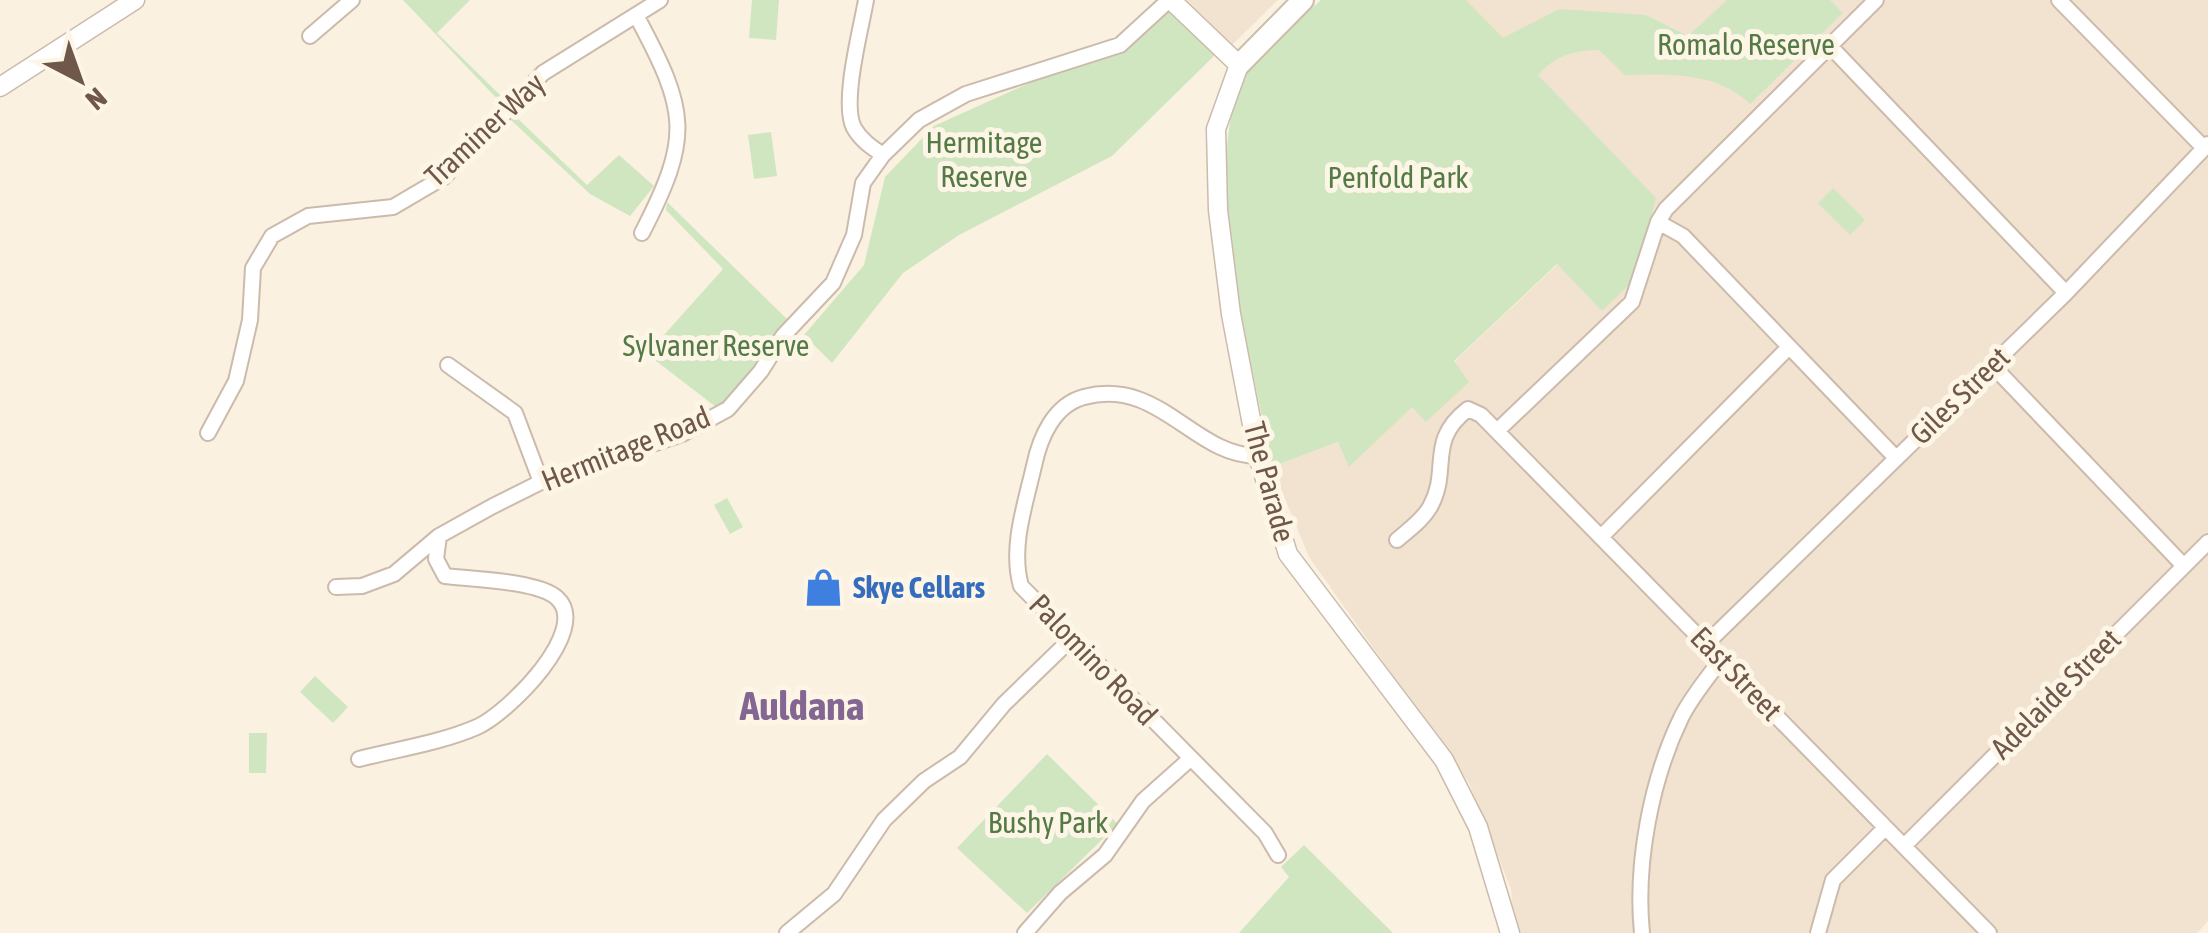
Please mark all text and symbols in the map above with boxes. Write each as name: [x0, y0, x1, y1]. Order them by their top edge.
park label: Romalo Reserve: [1657, 27, 1835, 61]
north arrow: [30, 30, 130, 130]
street label: Traminer Way: [418, 66, 551, 193]
text: N: [80, 81, 113, 116]
park label: Hermitage Reserve: [926, 125, 1042, 193]
park label: Penfold Park: [1327, 160, 1469, 194]
park label: Sylvaner Reserve: [623, 328, 809, 362]
street label: Giles Street: [1903, 340, 2016, 451]
street label: Hermitage Road: [537, 399, 715, 497]
street label: The Parade: [1238, 418, 1302, 546]
shop icon: Skye Cellars: [802, 567, 844, 609]
place label: Skye Cellars: [853, 570, 985, 604]
street label: Palomino Road: [1023, 587, 1164, 732]
street label: East Street: [1684, 620, 1789, 727]
street label: Adelaide Street: [1983, 621, 2127, 765]
district label: Auldana: [739, 683, 864, 728]
park label: Bushy Park: [988, 805, 1108, 839]

